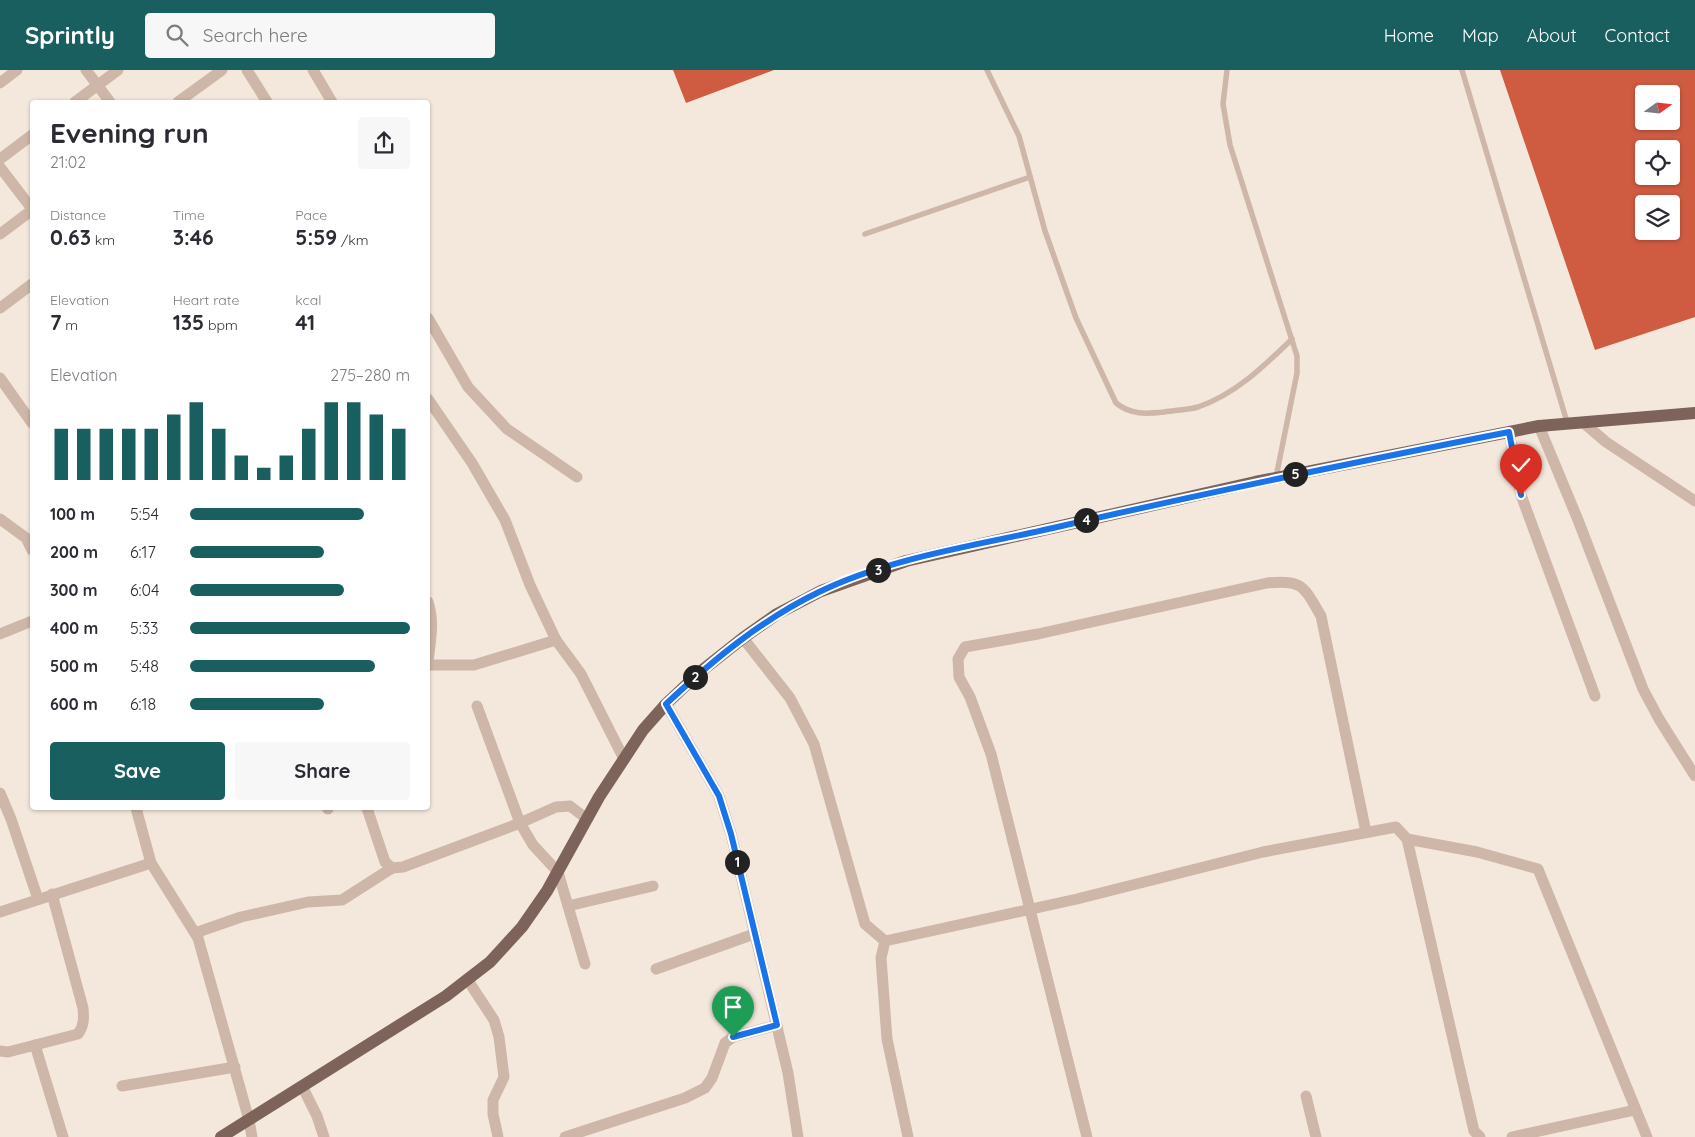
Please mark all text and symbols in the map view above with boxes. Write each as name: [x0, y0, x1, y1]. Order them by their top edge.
search box: [145, 13, 495, 58]
text: Sprintly: [25, 20, 115, 50]
icon: search: [163, 21, 191, 49]
text: Search here: [203, 23, 308, 47]
text: Home: [1384, 24, 1434, 47]
text: Map: [1462, 24, 1499, 47]
text: About: [1527, 24, 1577, 47]
text: Contact: [1605, 24, 1670, 47]
north arrow: [1635, 85, 1680, 130]
map controls: [1635, 85, 1680, 240]
text: Evening run: [50, 115, 209, 150]
button: share: [358, 117, 410, 169]
button: locate: [1635, 140, 1680, 185]
text: 21:02: [50, 152, 86, 172]
button: layers: [1635, 195, 1680, 240]
text: Distance: [50, 206, 106, 224]
text: Time: [173, 206, 205, 224]
text: Pace: [295, 206, 327, 224]
text: 0.63: [50, 224, 91, 250]
text: 3:46: [173, 224, 214, 250]
text: 5:59: [295, 224, 337, 250]
text: km: [91, 231, 115, 249]
text: /km: [337, 231, 369, 249]
text: Elevation: [50, 291, 109, 309]
text: Heart rate: [173, 291, 239, 309]
text: kcal: [295, 291, 321, 309]
text: 7: [50, 309, 62, 335]
text: 135: [173, 309, 204, 335]
text: 41: [295, 309, 315, 335]
text: m: [62, 316, 78, 334]
text: bpm: [204, 316, 238, 334]
text: Elevation: [50, 365, 117, 385]
text: 275–280 m: [330, 365, 410, 385]
pin: [1500, 444, 1542, 495]
icon: check: [1507, 451, 1535, 479]
pin: 5: [1282, 462, 1308, 486]
text: 5: [1291, 465, 1300, 483]
text: 100 m: [50, 504, 95, 524]
text: 5:54: [130, 504, 159, 524]
pin: 4: [1074, 508, 1098, 532]
text: 4: [1082, 511, 1091, 529]
text: 200 m: [50, 542, 98, 562]
text: 6:17: [130, 542, 156, 562]
pin: 3: [866, 558, 890, 582]
text: 3: [875, 561, 882, 579]
text: 300 m: [50, 580, 97, 600]
text: 6:04: [130, 580, 160, 600]
text: 400 m: [50, 618, 98, 638]
text: 5:33: [130, 618, 158, 638]
text: 500 m: [50, 656, 98, 676]
text: 5:48: [130, 656, 159, 676]
pin: 2: [682, 664, 708, 690]
text: 2: [692, 668, 699, 686]
text: 600 m: [50, 694, 98, 714]
text: 6:18: [130, 694, 156, 714]
button: Save: [50, 742, 225, 800]
button: Share: [235, 742, 410, 800]
pin: 1: [724, 850, 750, 874]
text: 1: [735, 853, 740, 871]
pin: [712, 986, 754, 1037]
icon: arrive: [719, 993, 747, 1021]

